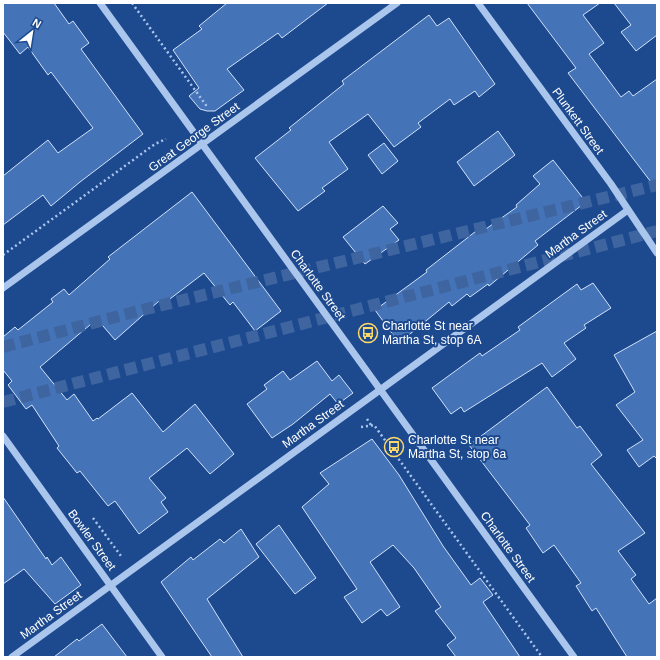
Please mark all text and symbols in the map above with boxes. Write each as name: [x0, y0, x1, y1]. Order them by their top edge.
north arrow: [12, 12, 52, 52]
text: N: [31, 16, 43, 31]
street label: Plunkett Street: [549, 85, 607, 157]
street label: Great George Street: [146, 99, 243, 175]
street label: Martha Street: [542, 207, 610, 261]
street label: Charlotte Street: [288, 247, 349, 324]
place label: Charlotte St near Martha St, stop 6A: [382, 319, 481, 347]
bus stop icon: Charlotte St near Martha St, stop 6A: [357, 322, 379, 344]
street label: Martha Street: [279, 397, 347, 451]
place label: Charlotte St near Martha St, stop 6a: [408, 433, 506, 461]
bus stop icon: Charlotte St near Martha St, stop 6a: [383, 436, 405, 458]
street label: Bowler Street: [65, 507, 119, 574]
street label: Charlotte Street: [478, 509, 539, 586]
street label: Martha Street: [17, 588, 85, 642]

